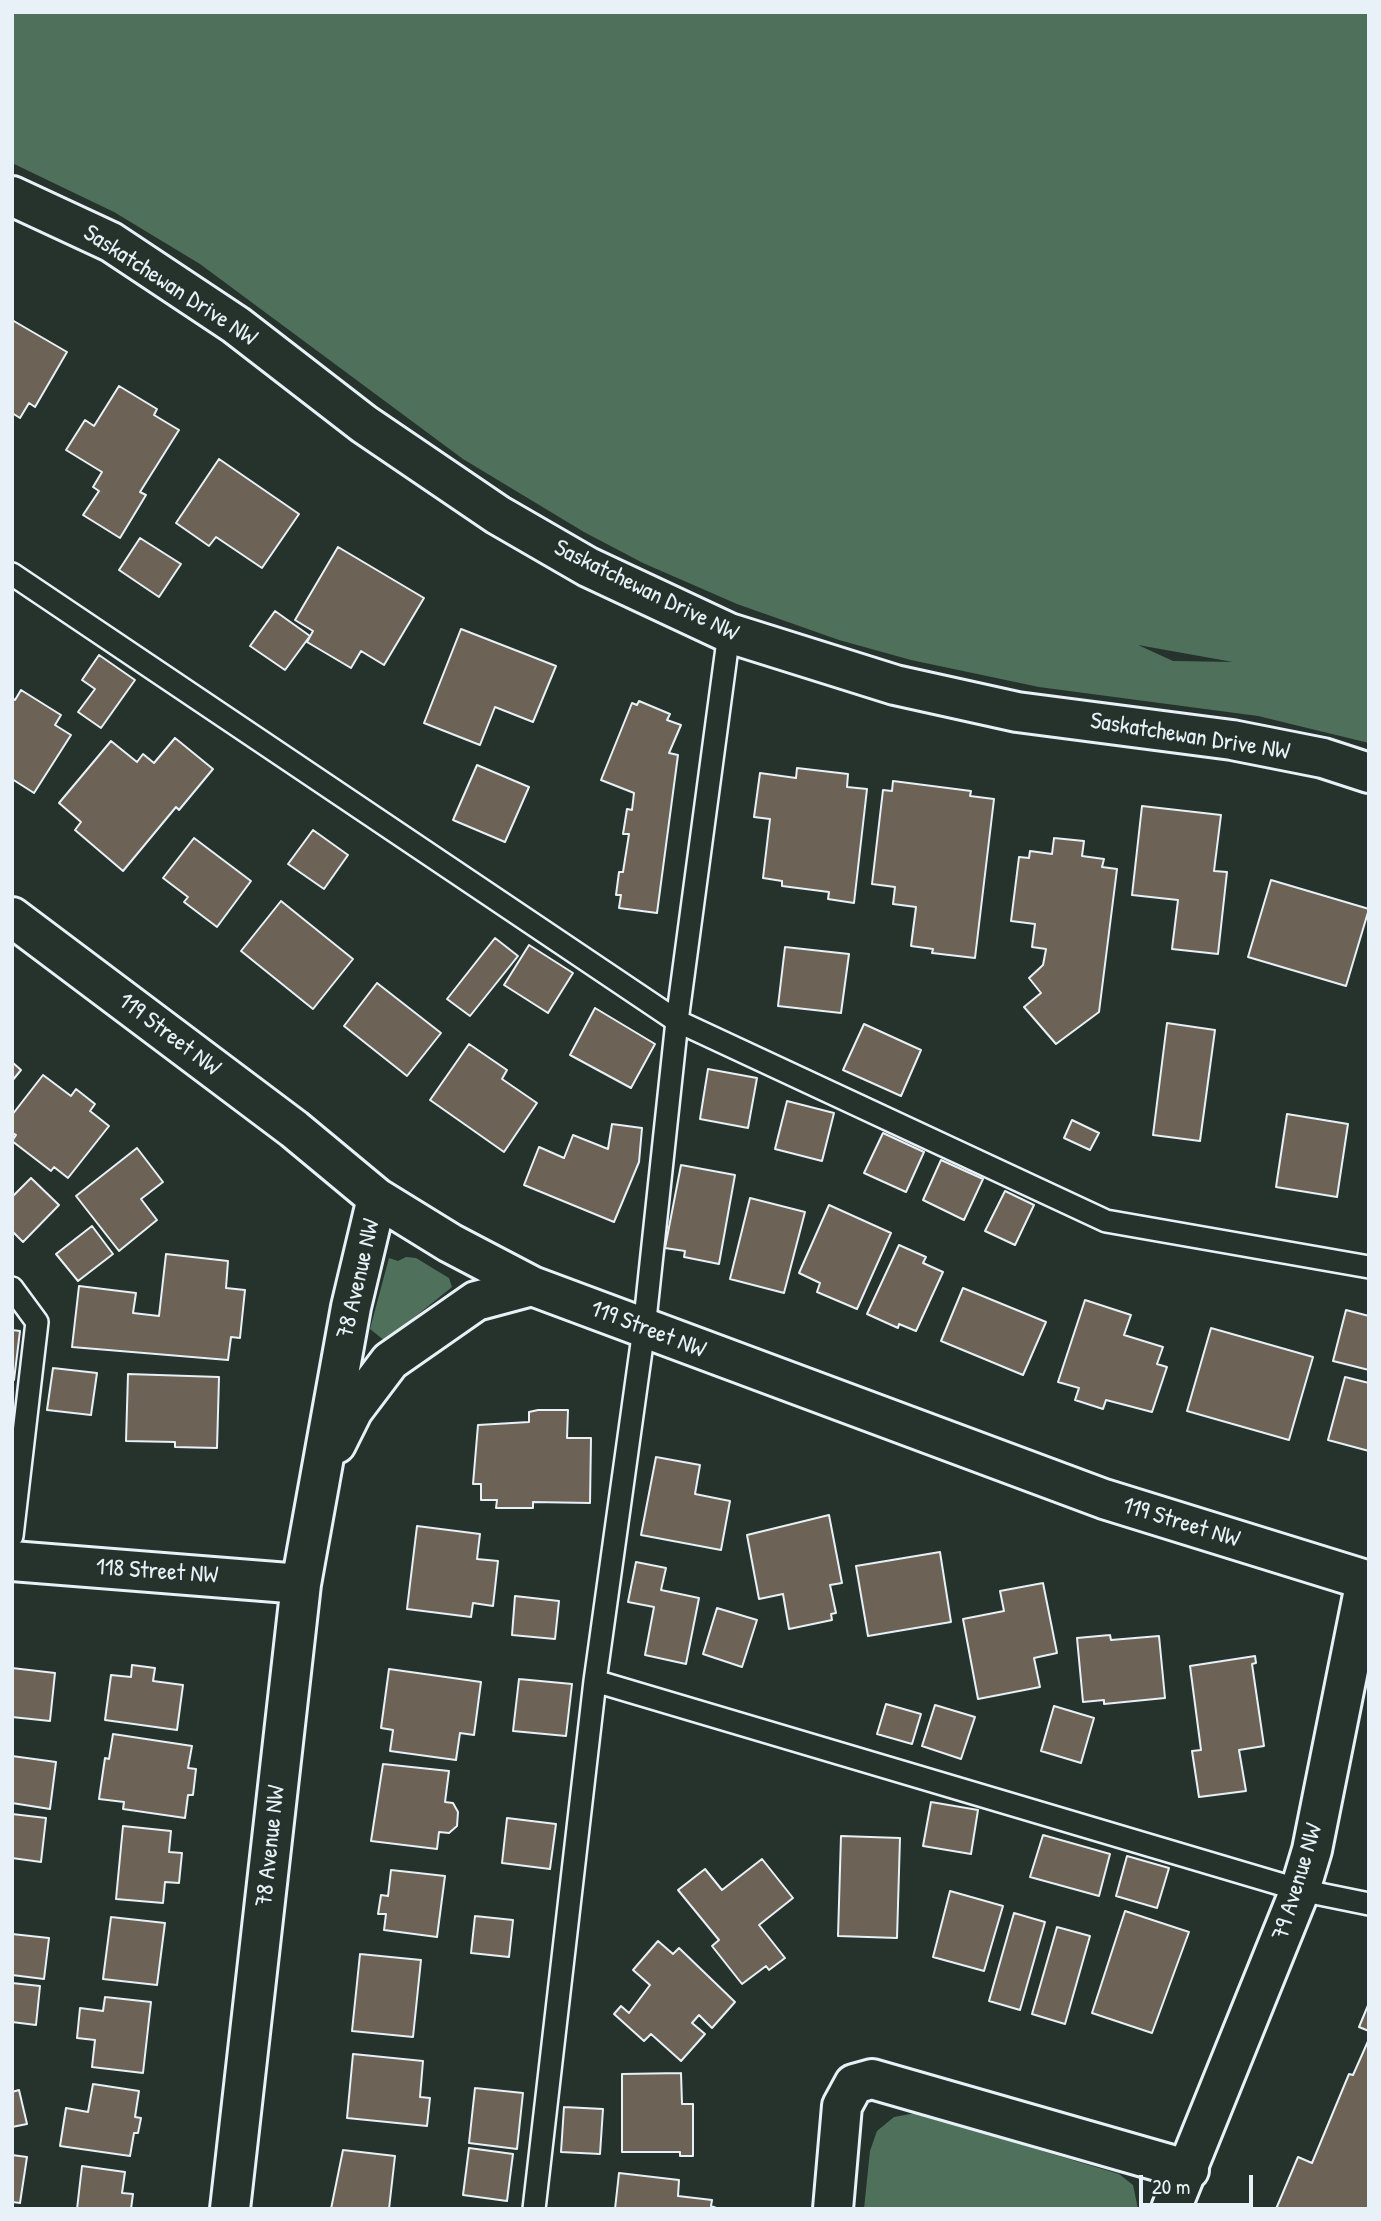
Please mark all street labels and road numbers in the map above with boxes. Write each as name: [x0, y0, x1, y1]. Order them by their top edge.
street label: Saskatchewan Drive NW: [78, 219, 262, 353]
street label: Saskatchewan Drive NW: [549, 534, 743, 648]
street label: Saskatchewan Drive NW: [1088, 707, 1292, 767]
street label: 119 Street NW: [112, 987, 226, 1083]
street label: 78 Avenue NW: [331, 1216, 387, 1342]
street label: 119 Street NW: [586, 1295, 710, 1365]
street label: 119 Street NW: [1119, 1492, 1243, 1554]
street label: 118 Street NW: [95, 1553, 219, 1591]
street label: 78 Avenue NW: [250, 1784, 292, 1908]
street label: 79 Avenue NW: [1267, 1820, 1329, 1944]

